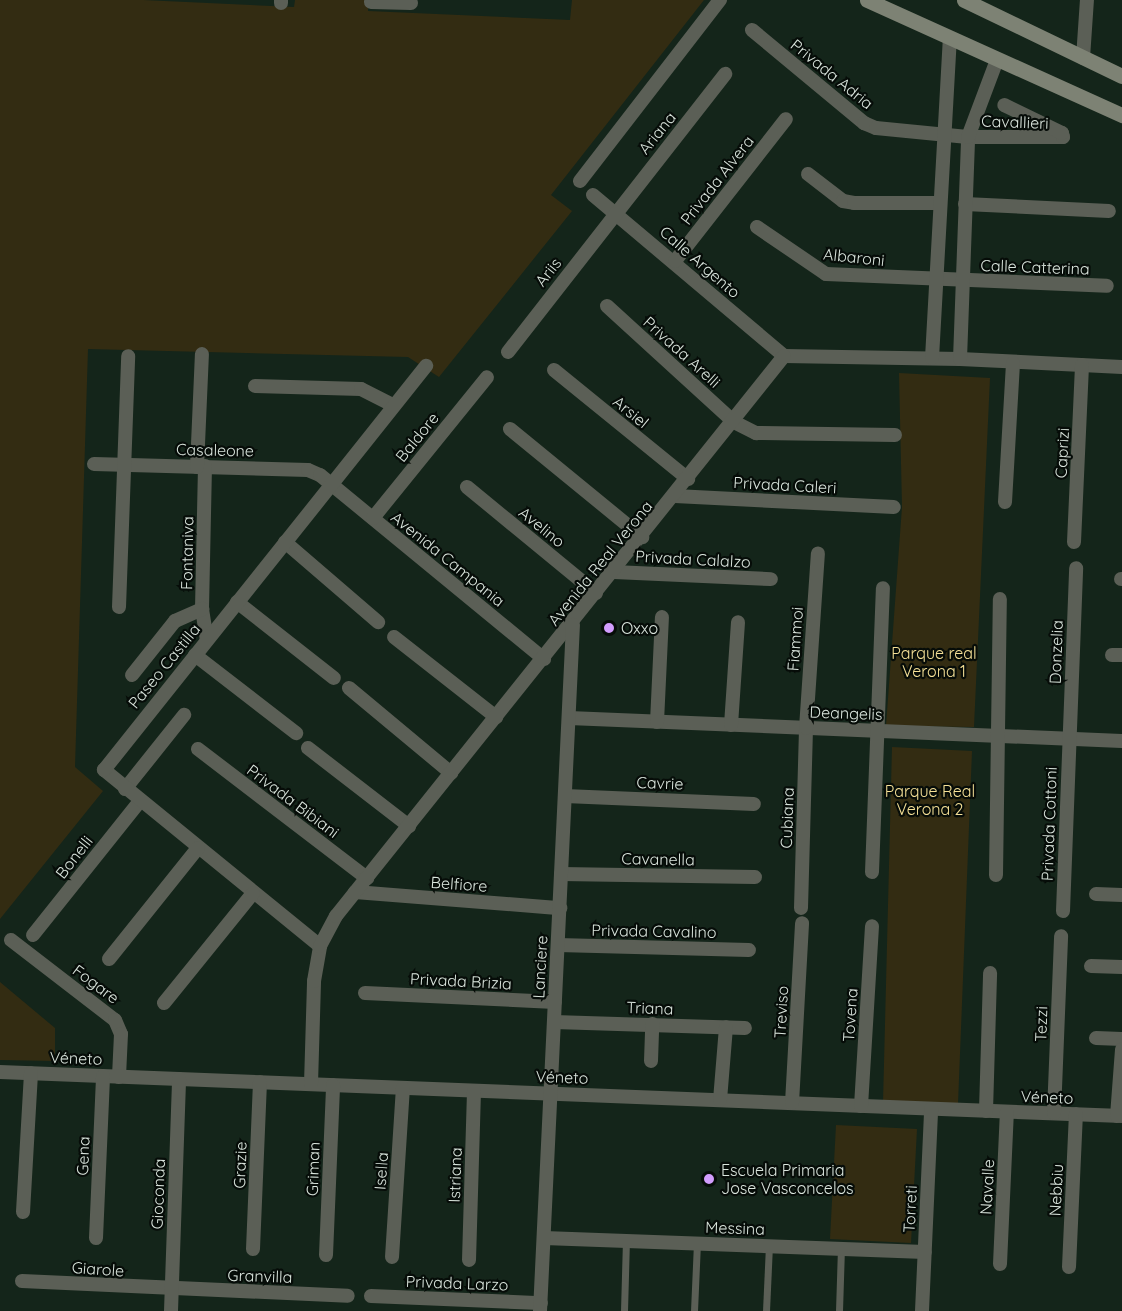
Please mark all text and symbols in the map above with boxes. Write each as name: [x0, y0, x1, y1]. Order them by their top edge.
street label: Privada Adria: [787, 35, 877, 113]
street label: Ariana: [634, 108, 680, 158]
street label: Cavallieri: [981, 111, 1049, 133]
street label: Privada Alvera: [676, 132, 758, 228]
street label: Calle Argento: [656, 222, 744, 302]
street label: Albaroni: [822, 244, 886, 270]
street label: Ariis: [531, 254, 565, 290]
street label: Calle Catterina: [980, 255, 1090, 279]
street label: Privada Arelli: [640, 312, 724, 392]
street label: Arsiel: [609, 392, 653, 432]
street label: Baldore: [391, 408, 443, 466]
street label: Caprizi: [1051, 427, 1073, 479]
street label: Casaleone: [176, 440, 254, 460]
street label: Privada Caleri: [733, 473, 837, 497]
street label: Avenida Real Verona: [544, 497, 656, 629]
street label: Avelino: [515, 503, 569, 551]
street label: Avenida Campania: [387, 507, 509, 611]
street label: Fontaniva: [177, 516, 197, 590]
street label: Privada Calalzo: [635, 546, 751, 572]
street label: Fiammoi: [783, 606, 807, 672]
place label: Oxxo: [621, 618, 658, 638]
street label: Paseo Castilla: [124, 620, 204, 712]
street label: Donzelia: [1045, 620, 1067, 684]
marker: Oxxo: [602, 621, 616, 635]
park label: Parque real Verona 1: [891, 643, 977, 681]
street label: Deangelis: [809, 702, 883, 724]
street label: Privada Bibiani: [243, 760, 343, 842]
street label: Privada Cottoni: [1037, 767, 1061, 881]
street label: Cavrie: [636, 773, 684, 793]
park label: Parque Real Verona 2: [885, 781, 975, 819]
street label: Cubiana: [776, 787, 798, 849]
street label: Bonelli: [51, 832, 97, 882]
street label: Cavanella: [621, 849, 695, 869]
street label: Belfiore: [430, 872, 488, 896]
street label: Privada Cavalino: [591, 920, 717, 942]
street label: Lanciere: [529, 935, 551, 999]
street label: Fogare: [69, 960, 123, 1008]
street label: Privada Brizia: [410, 969, 512, 993]
street label: Treviso: [770, 985, 792, 1039]
street label: Tovena: [839, 988, 861, 1042]
street label: Triana: [626, 998, 674, 1018]
street label: Tezzi: [1031, 1006, 1051, 1042]
street label: Véneto: [49, 1047, 103, 1069]
street label: Véneto: [535, 1066, 589, 1088]
street label: Véneto: [1020, 1086, 1074, 1108]
street label: Gena: [73, 1136, 93, 1176]
street label: Grazie: [230, 1141, 250, 1189]
street label: Griman: [302, 1142, 324, 1196]
street label: Istriana: [444, 1147, 466, 1203]
street label: Isella: [370, 1152, 392, 1190]
street label: Gioconda: [147, 1158, 169, 1230]
street label: Navalle: [976, 1159, 998, 1215]
place label: Escuela Primaria Jose Vasconcelos: [721, 1160, 854, 1198]
street label: Nebbiu: [1045, 1163, 1067, 1217]
marker: Escuela Primaria Jose Vasconcelos: [702, 1172, 716, 1186]
street label: Torreti: [899, 1185, 921, 1233]
street label: Messina: [705, 1217, 765, 1239]
street label: Giarole: [71, 1258, 125, 1280]
street label: Granvilla: [227, 1265, 293, 1287]
street label: Privada Larzo: [405, 1272, 509, 1294]

